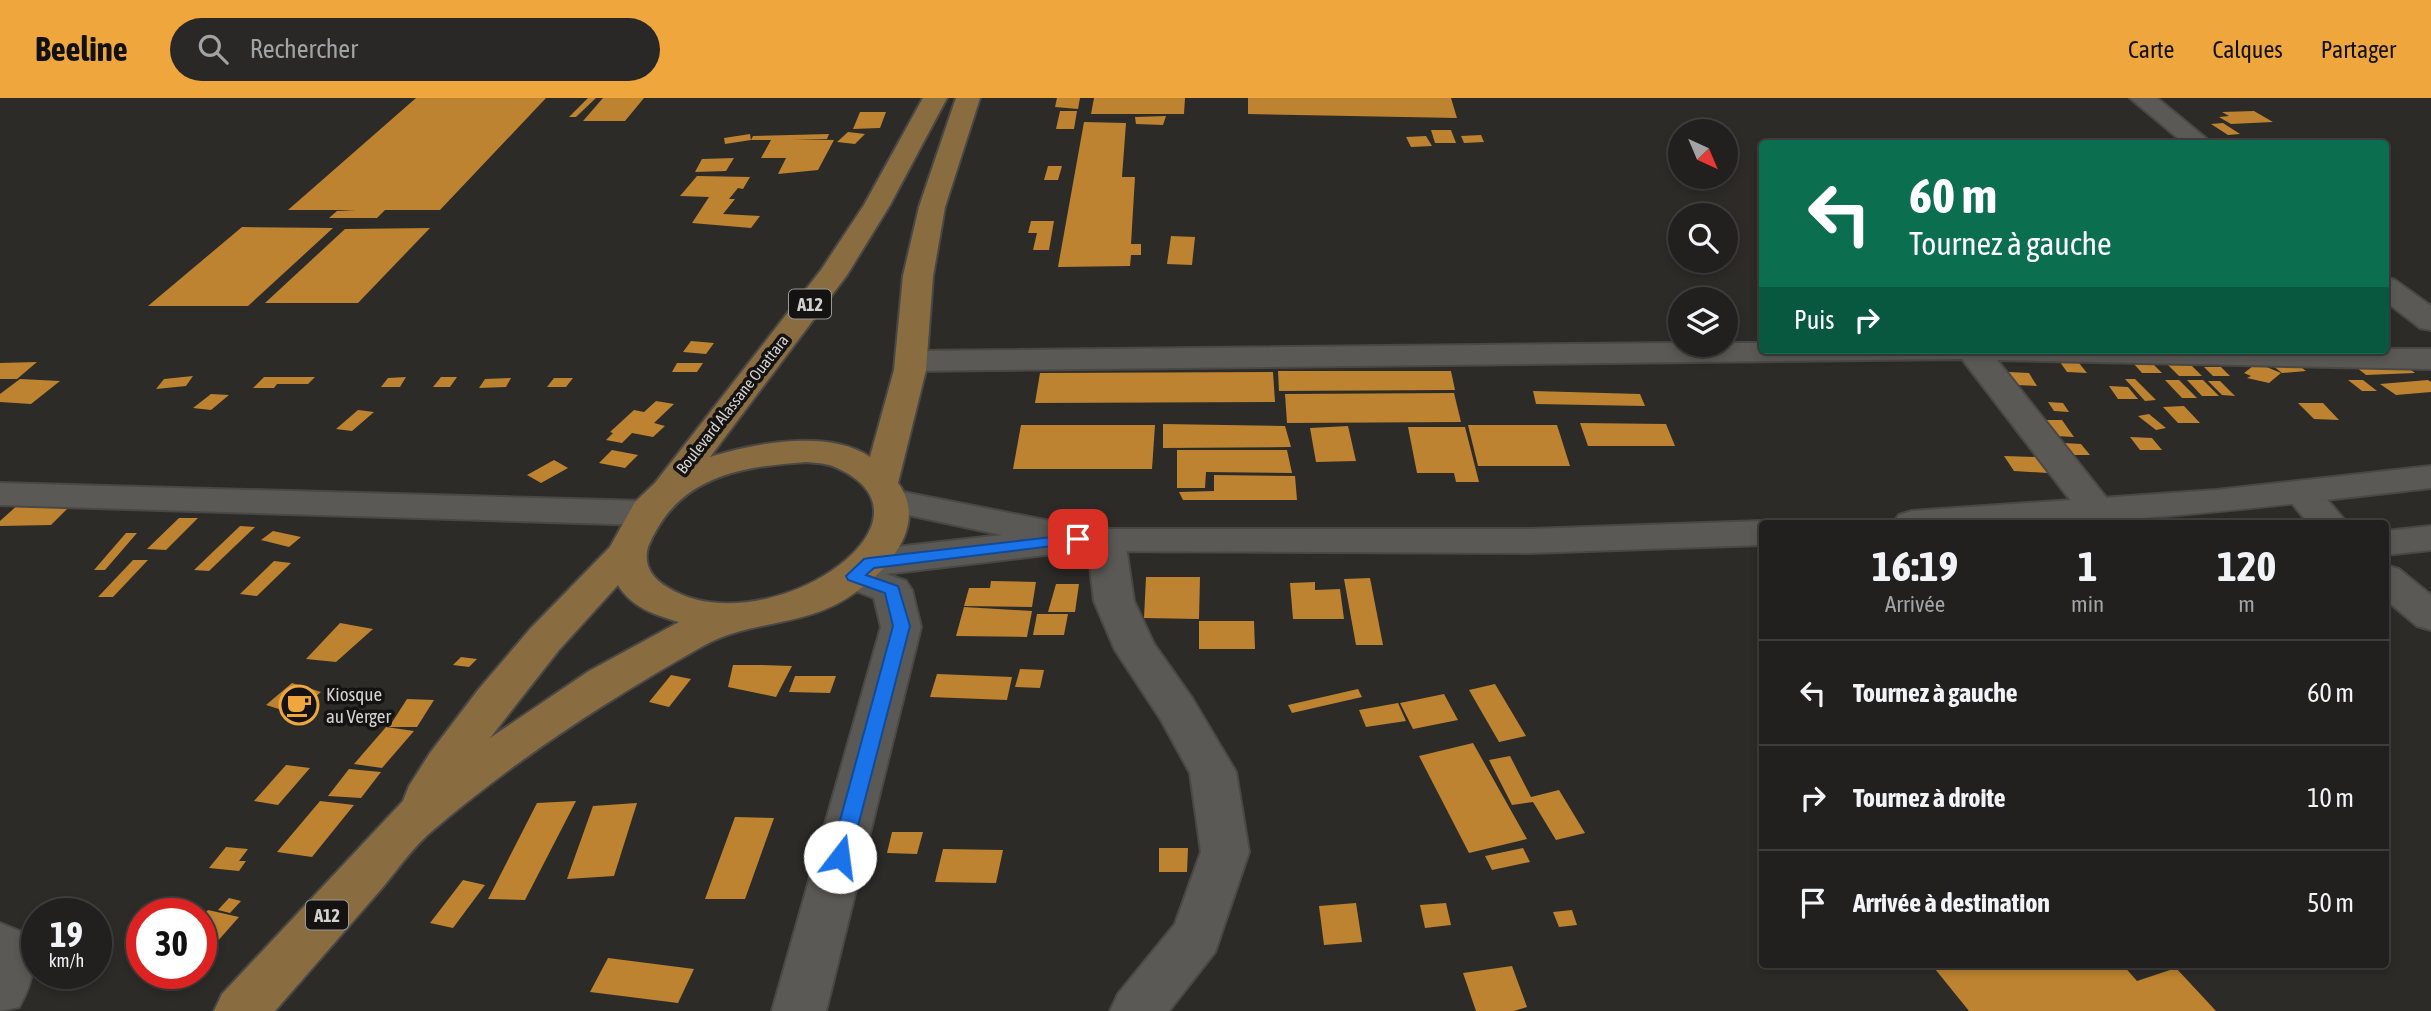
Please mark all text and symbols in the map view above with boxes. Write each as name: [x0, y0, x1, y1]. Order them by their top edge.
search box: [170, 18, 660, 81]
text: Beeline: [35, 30, 128, 68]
icon: search: [194, 30, 232, 68]
text: Rechercher: [250, 34, 358, 64]
text: Carte: [2128, 36, 2174, 63]
text: Calques: [2212, 36, 2283, 63]
text: Partager: [2321, 36, 2396, 63]
north arrow: [1668, 119, 1738, 189]
map controls: [1668, 119, 1738, 357]
text: 60 m: [1909, 167, 1997, 223]
icon: left: [1794, 168, 1885, 259]
button: search: [1668, 203, 1738, 273]
text: Tournez à gauche: [1909, 225, 2112, 262]
button: layers: [1668, 287, 1738, 357]
road number: A12: [789, 289, 831, 318]
icon: right: [1848, 301, 1886, 339]
text: Puis: [1794, 305, 1834, 335]
street label: Boulevard Alassane Ouattara: [672, 331, 792, 477]
pin: [1048, 509, 1108, 569]
icon: arrive: [1059, 520, 1097, 558]
text: 16:19: [1872, 542, 1958, 590]
text: 1: [2078, 542, 2097, 590]
text: 120: [2217, 542, 2276, 590]
text: Arrivée: [1885, 591, 1945, 617]
text: min: [2071, 591, 2104, 617]
text: m: [2238, 591, 2255, 617]
icon: left: [1794, 674, 1832, 712]
text: Tournez à gauche: [1853, 678, 2018, 708]
text: 60 m: [2307, 678, 2354, 708]
place label: Kiosque au Verger: [326, 683, 391, 727]
cafe icon: Kiosque au Verger: [278, 684, 320, 726]
icon: right: [1794, 779, 1832, 817]
text: Tournez à droite: [1853, 783, 2006, 813]
text: 10 m: [2307, 783, 2354, 813]
position arrow: [803, 820, 877, 894]
icon: arrive: [1794, 884, 1832, 922]
text: Arrivée à destination: [1853, 888, 2050, 918]
text: 50 m: [2307, 888, 2354, 918]
speed limit sign: 30: [126, 898, 217, 989]
road number: A12: [306, 900, 348, 930]
text: 19: [50, 914, 83, 954]
text: km/h: [49, 950, 84, 971]

